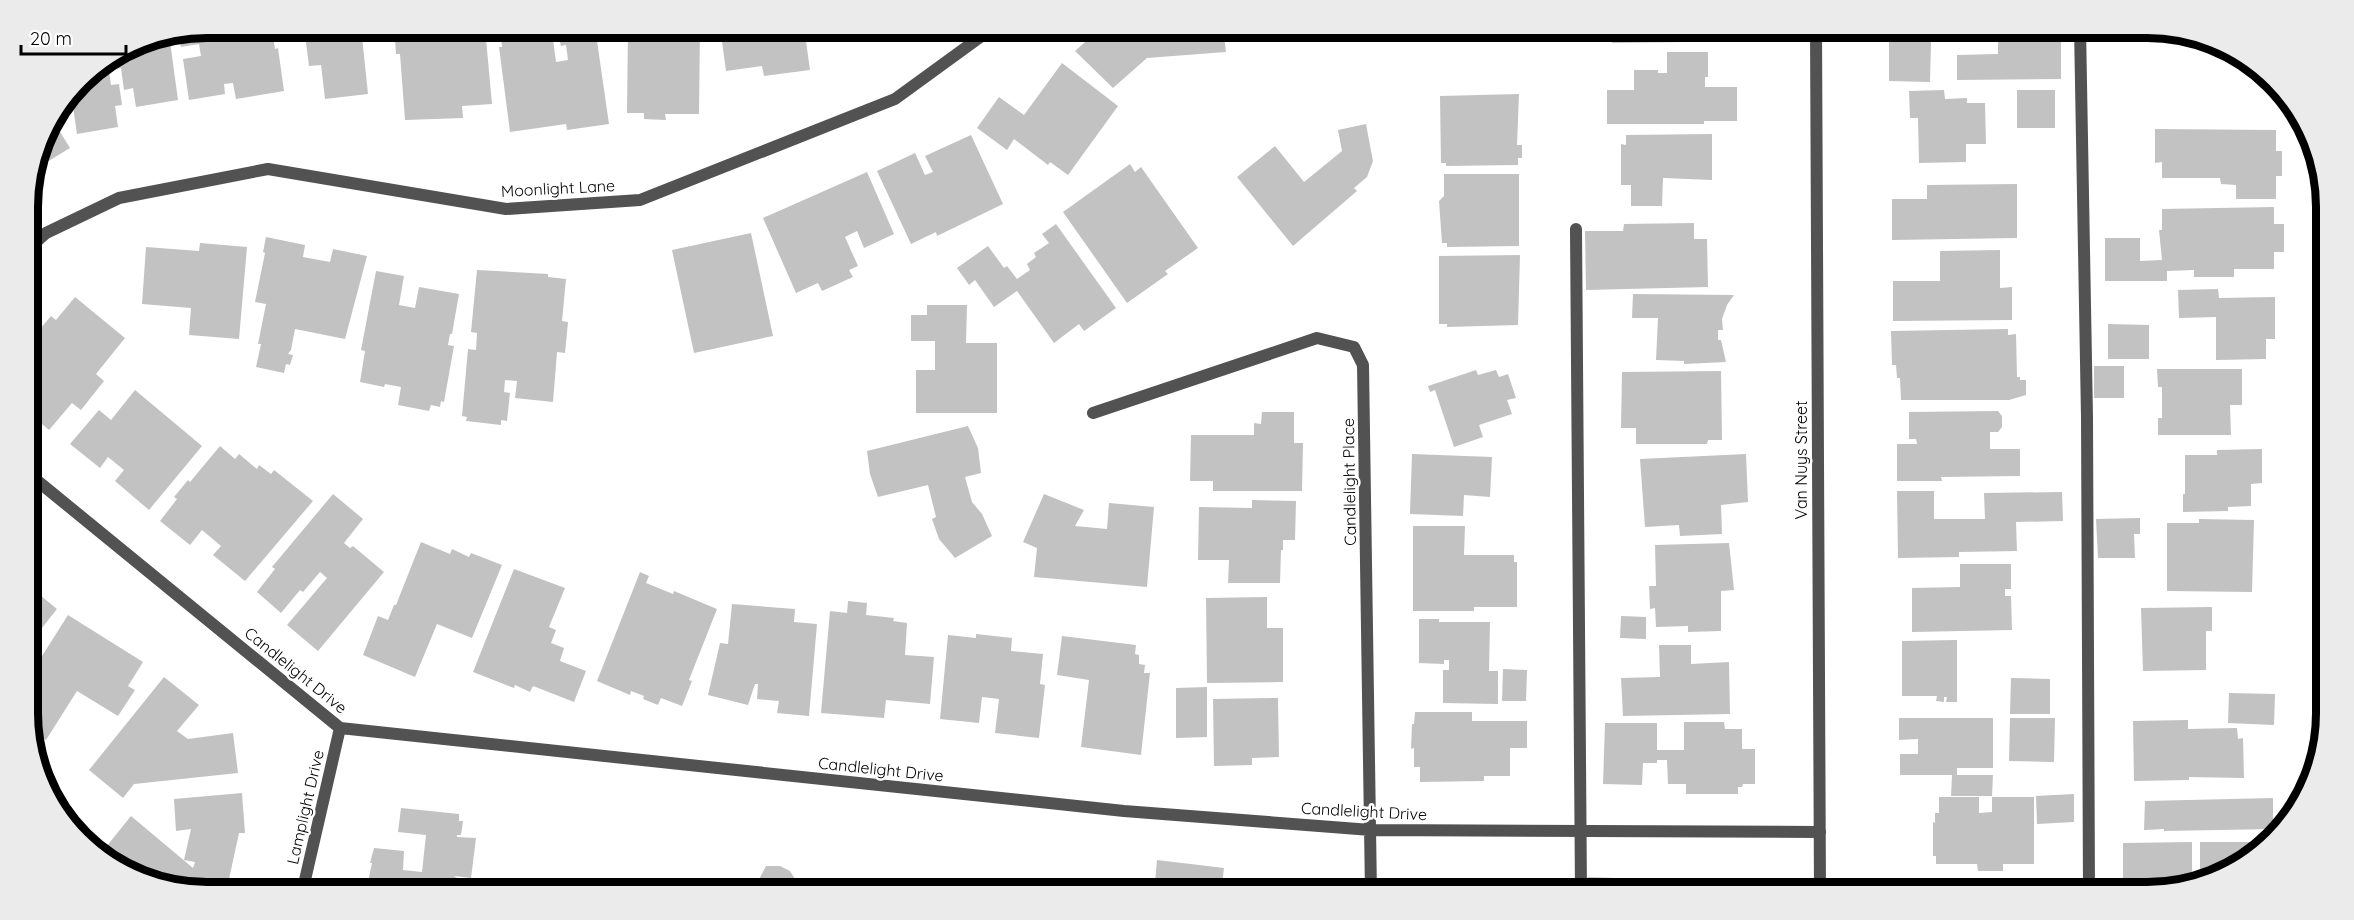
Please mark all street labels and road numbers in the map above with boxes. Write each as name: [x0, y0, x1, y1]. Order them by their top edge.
street label: Moonlight Lane: [500, 175, 616, 201]
street label: Van Nuys Street: [1791, 400, 1811, 520]
street label: Candlelight Place: [1338, 418, 1360, 546]
street label: Candlelight Drive: [241, 623, 351, 717]
street label: Lamplight Drive: [282, 748, 328, 866]
street label: Candlelight Drive: [817, 752, 945, 786]
street label: Candlelight Drive: [1300, 798, 1428, 824]

